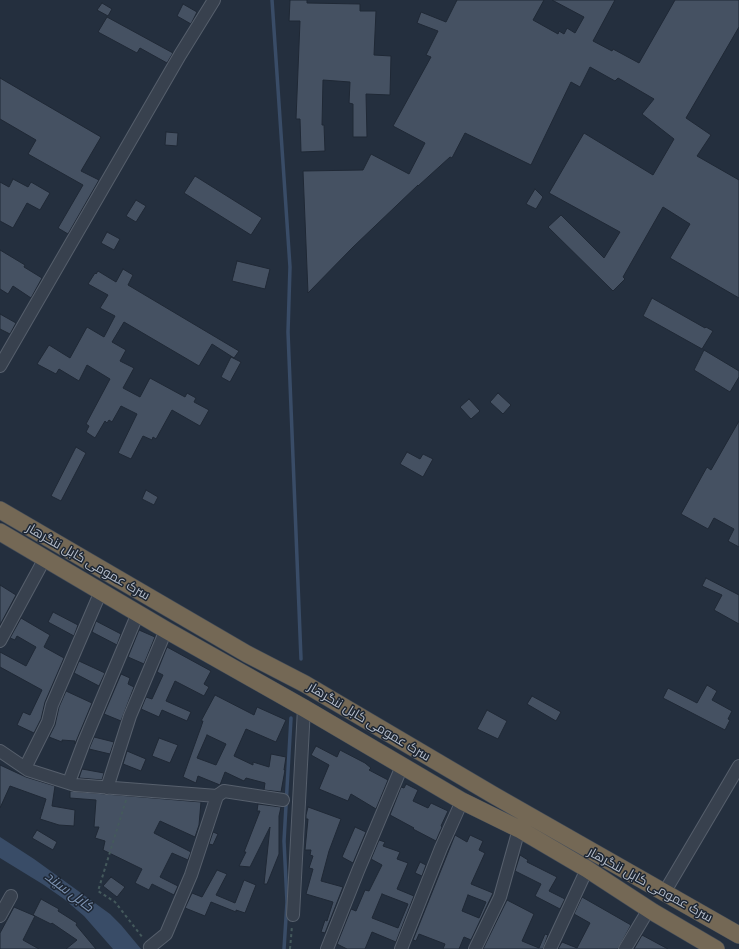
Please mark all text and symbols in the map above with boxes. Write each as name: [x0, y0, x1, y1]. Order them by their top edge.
street label: سرک عمومی کابل ننگرهار: [23, 520, 153, 604]
street label: سرک عمومی کابل ننگرهار: [305, 679, 433, 765]
street label: سرک عمومی کابل ننگرهار: [585, 844, 715, 926]
water label: کابل سيند: [41, 868, 97, 916]

